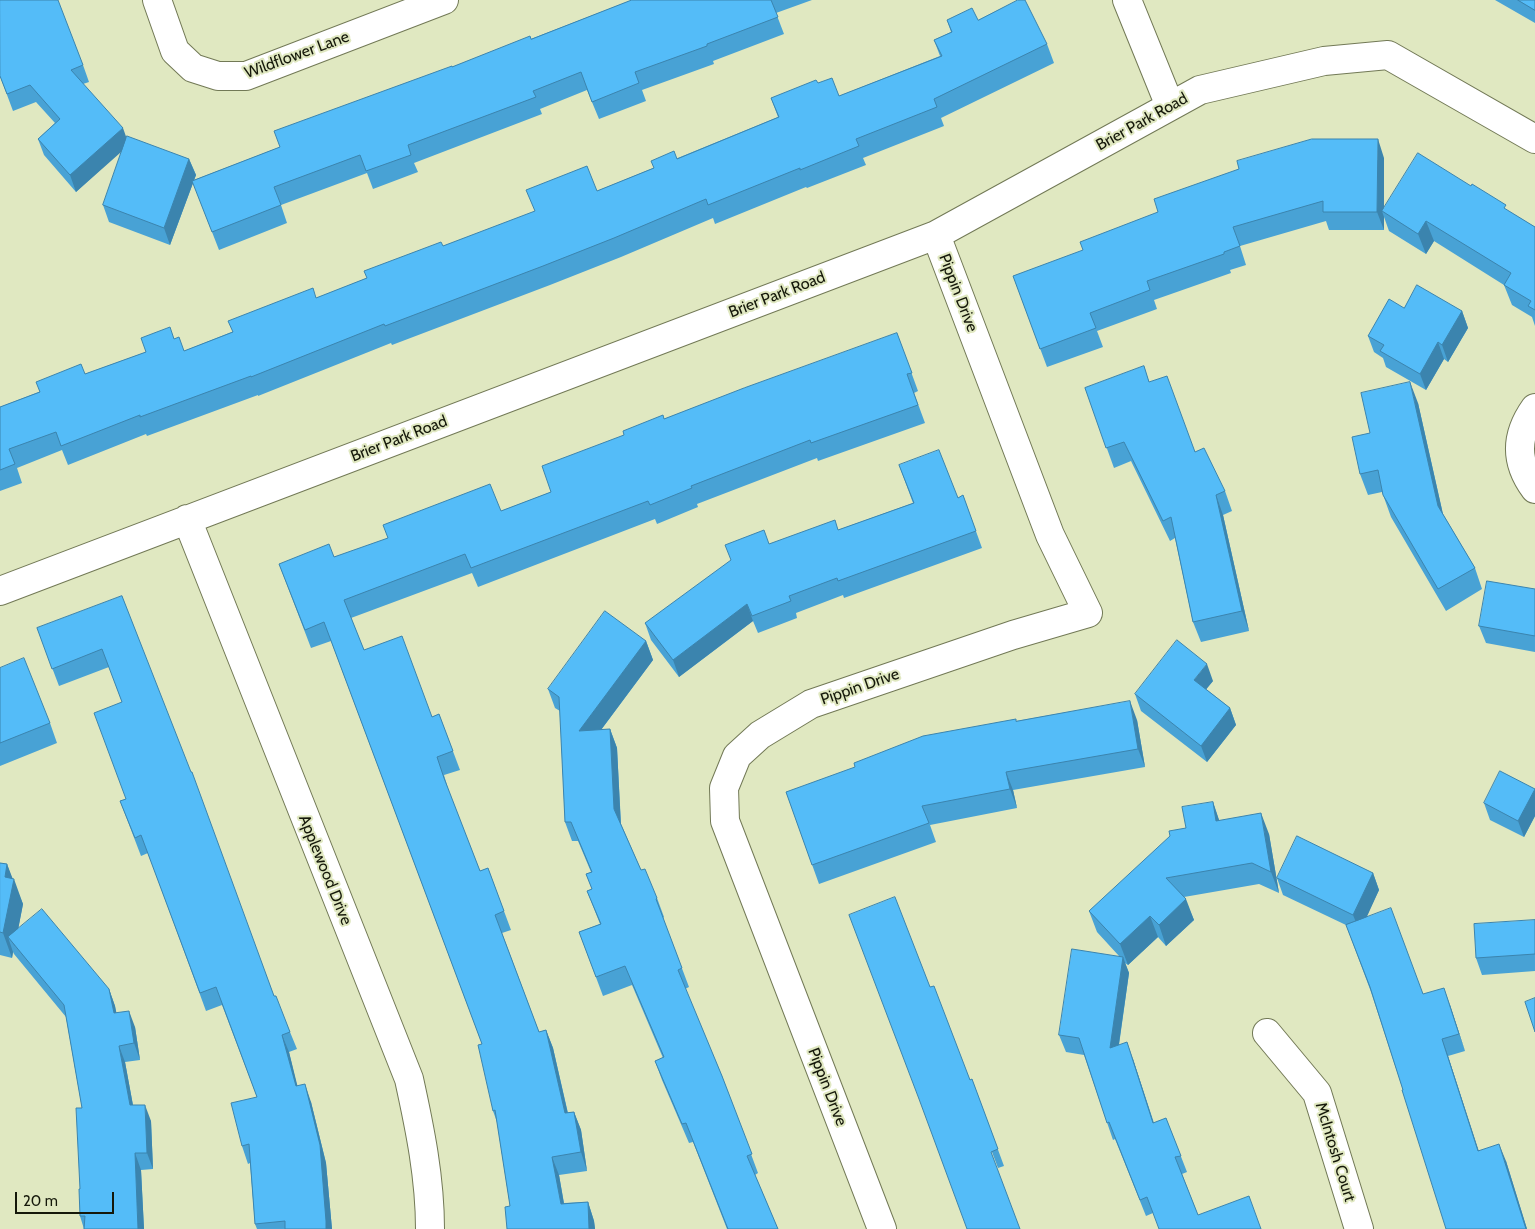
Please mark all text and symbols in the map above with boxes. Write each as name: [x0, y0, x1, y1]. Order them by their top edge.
street label: Wildflower Lane: [242, 27, 352, 83]
street label: Brier Park Road: [1093, 89, 1191, 155]
street label: Pippin Drive: [934, 251, 982, 335]
street label: Brier Park Road: [726, 268, 828, 322]
street label: Brier Park Road: [348, 412, 450, 466]
street label: Pippin Drive: [818, 665, 902, 709]
street label: Applewood Drive: [294, 812, 356, 928]
street label: Pippin Drive: [803, 1045, 851, 1129]
street label: McIntosh Court: [1311, 1100, 1359, 1204]
scale bar: [18, 1182, 116, 1214]
text: 20 m: [23, 1192, 58, 1210]

